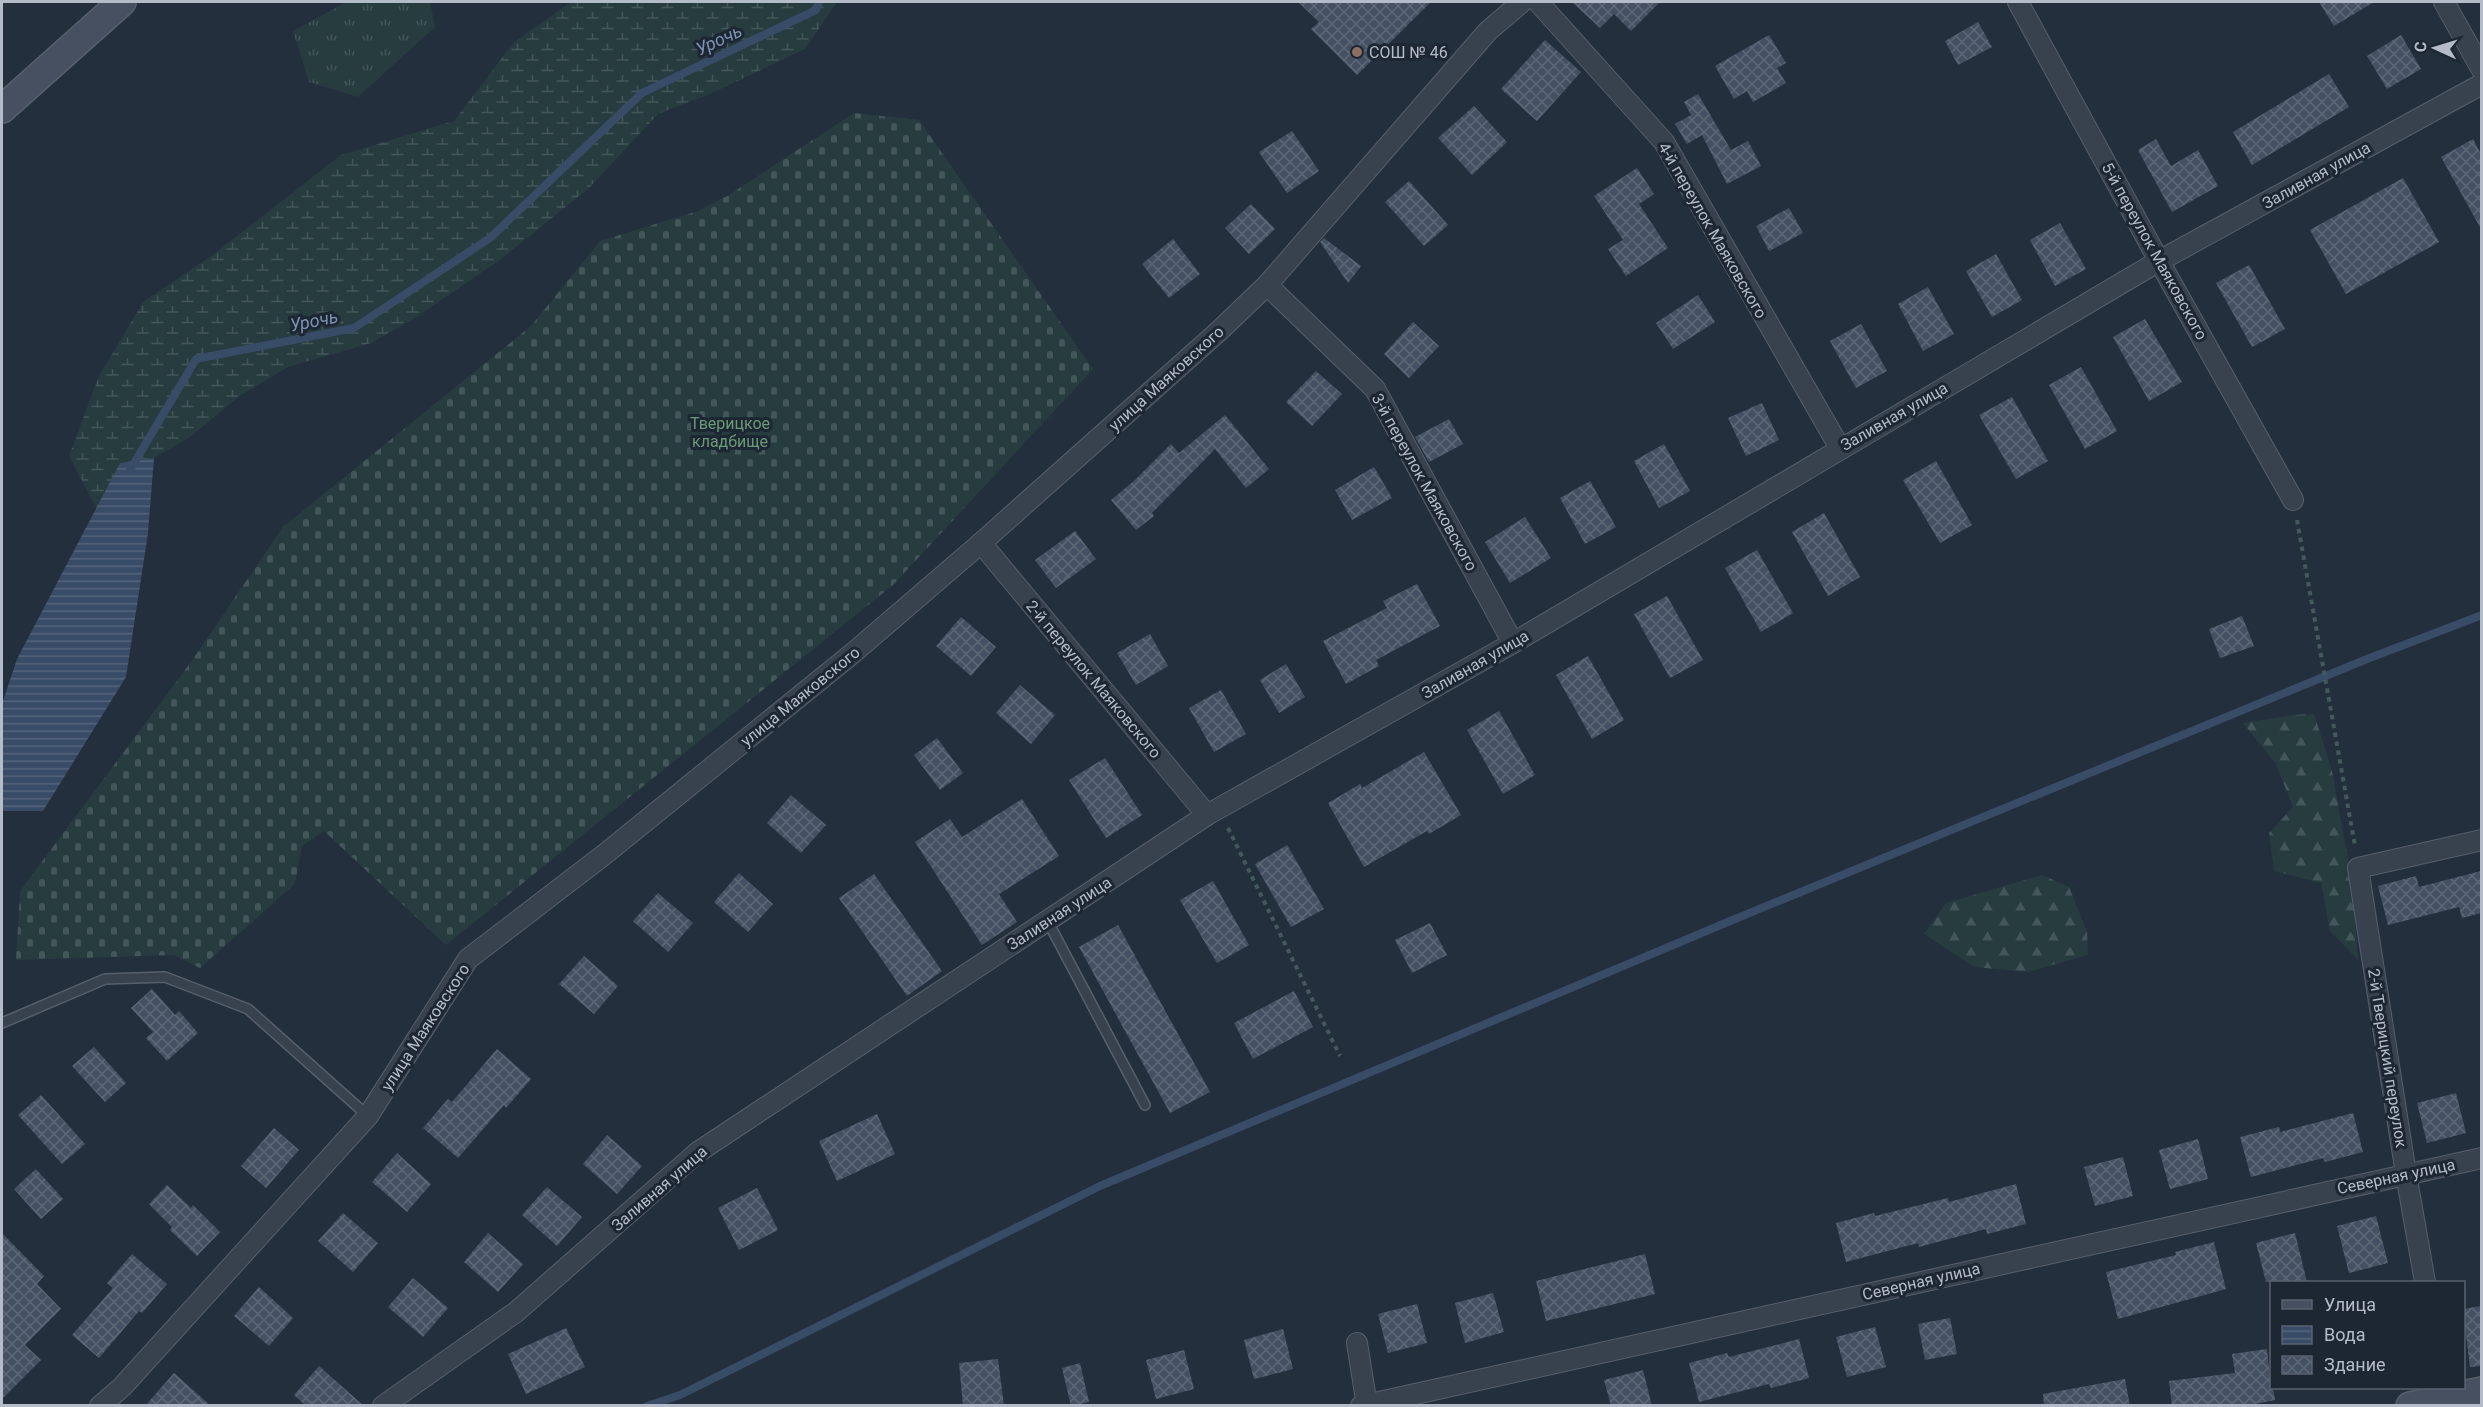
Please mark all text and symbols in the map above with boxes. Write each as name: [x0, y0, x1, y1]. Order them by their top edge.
north arrow: [2405, 18, 2465, 78]
water label: Урочь: [692, 20, 745, 59]
text: С: [2411, 41, 2430, 53]
place label: СОШ № 46: [1369, 43, 1448, 62]
marker: СОШ № 46: [1350, 45, 1364, 59]
street label: Заливная улица: [2259, 138, 2374, 213]
street label: 4-й переулок Маяковского: [1654, 139, 1771, 322]
street label: 5-й переулок Маяковского: [2098, 159, 2211, 343]
water label: Урочь: [288, 306, 340, 335]
street label: улица Маяковского: [1105, 322, 1228, 435]
street label: Заливная улица: [1837, 378, 1951, 455]
street label: 3-й переулок Маяковского: [1368, 390, 1481, 574]
park label: Тверицкое кладбище: [690, 414, 770, 451]
street label: 2-й переулок Маяковского: [1022, 597, 1165, 762]
street label: Заливная улица: [1418, 626, 1532, 703]
street label: улица Маяковского: [737, 643, 864, 750]
street label: Заливная улица: [1004, 873, 1115, 954]
street label: улица Маяковского: [377, 960, 474, 1094]
street label: 2-й Тверицкий переулок: [2364, 967, 2411, 1149]
street label: Заливная улица: [608, 1142, 711, 1235]
street label: Северная улица: [2335, 1155, 2457, 1198]
street label: Северная улица: [1860, 1259, 1982, 1304]
legend: [2270, 1281, 2465, 1389]
text: Улица: [2324, 1294, 2376, 1315]
text: Вода: [2324, 1324, 2366, 1345]
text: Здание: [2324, 1354, 2386, 1375]

